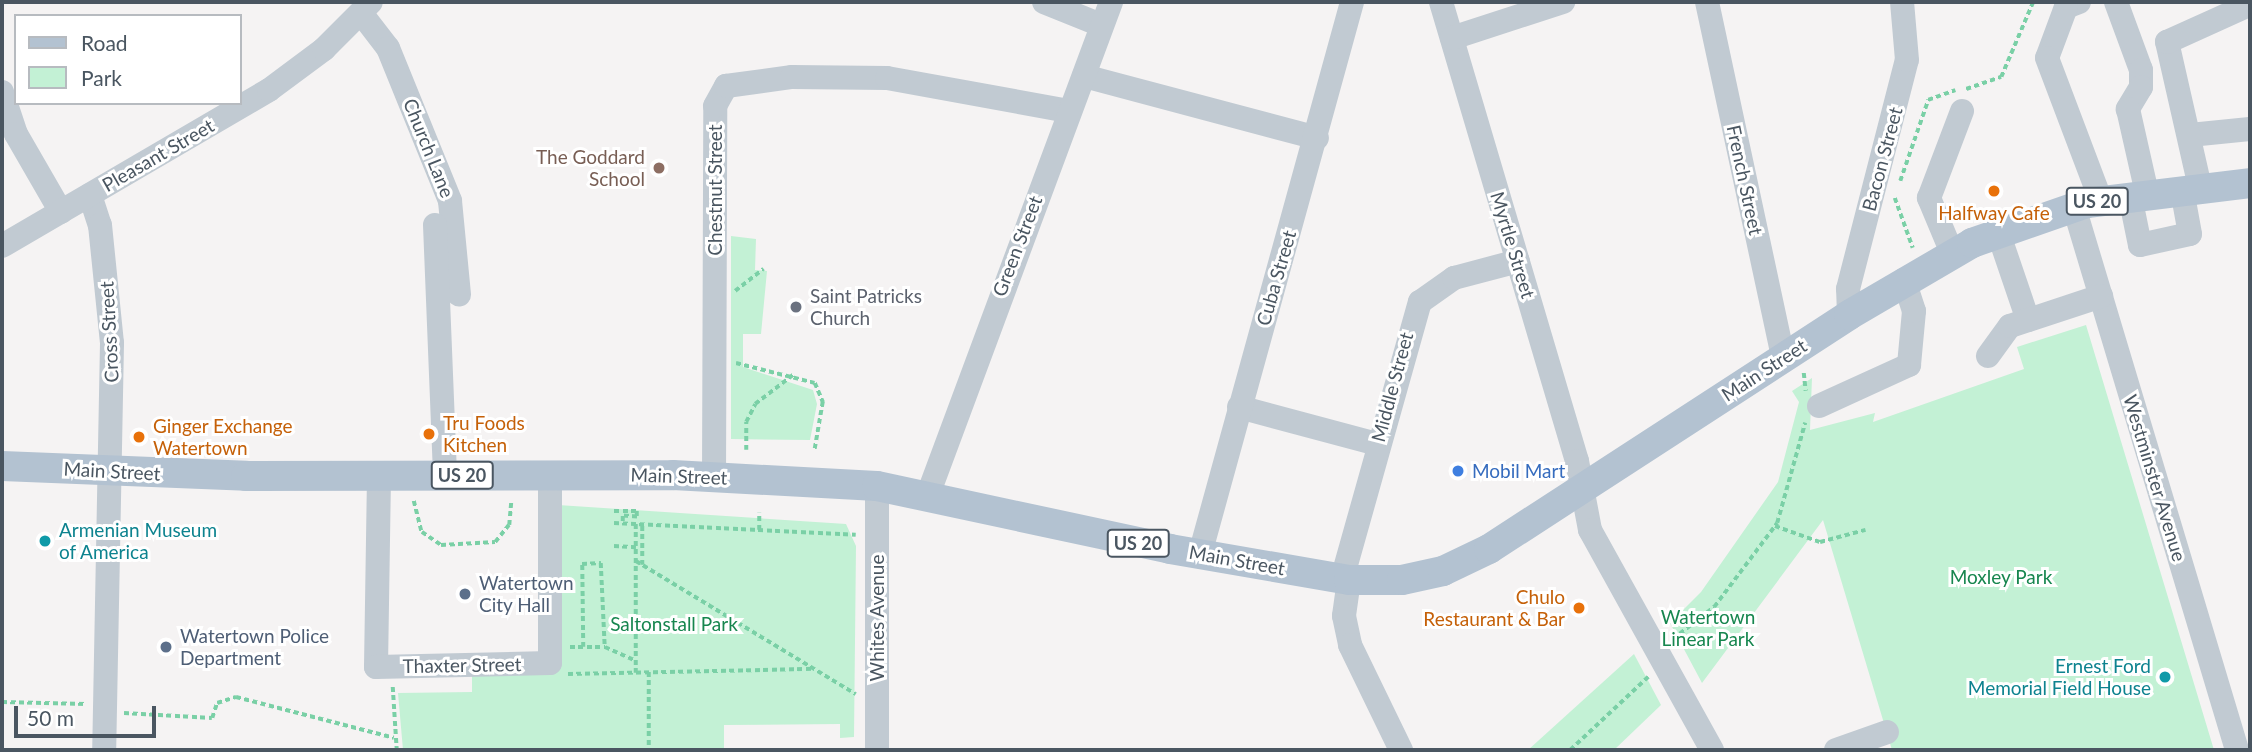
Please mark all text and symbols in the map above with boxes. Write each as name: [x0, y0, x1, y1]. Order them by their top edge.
legend: [14, 14, 242, 105]
text: Road: [81, 30, 128, 55]
text: Park: [81, 65, 122, 90]
street label: Church Lane: [399, 95, 459, 201]
street label: Bacon Street: [1857, 104, 1907, 214]
street label: Pleasant Street: [98, 114, 218, 196]
street label: French Street: [1722, 123, 1768, 237]
street label: Chestnut Street: [704, 124, 726, 256]
place label: The Goddard School: [536, 146, 645, 190]
marker: The Goddard School: [651, 160, 667, 176]
marker: Halfway Cafe: [1986, 183, 2002, 199]
road number: US 20: [2066, 186, 2128, 216]
street label: Myrtle Street: [1486, 189, 1540, 301]
street label: Green Street: [987, 193, 1047, 299]
place label: Halfway Cafe: [1938, 202, 2050, 224]
street label: Cuba Street: [1252, 228, 1300, 328]
street label: Cross Street: [95, 281, 123, 383]
place label: Saint Patricks Church: [810, 285, 922, 329]
marker: Saint Patricks Church: [788, 299, 804, 315]
street label: Middle Street: [1366, 330, 1418, 444]
street label: Main Street: [1717, 334, 1811, 406]
street label: Westminster Avenue: [2119, 391, 2191, 565]
place label: Tru Foods Kitchen: [443, 412, 525, 456]
place label: Ginger Exchange Watertown: [153, 415, 293, 459]
marker: Tru Foods Kitchen: [421, 426, 437, 442]
marker: Ginger Exchange Watertown: [131, 429, 147, 445]
street label: Main Street: [63, 457, 161, 485]
place label: Mobil Mart: [1472, 460, 1565, 482]
road number: US 20: [430, 461, 494, 490]
street label: Main Street: [630, 463, 728, 489]
marker: Mobil Mart: [1450, 463, 1466, 479]
place label: Armenian Museum of America: [59, 519, 217, 563]
road number: US 20: [1106, 528, 1170, 558]
marker: Armenian Museum of America: [37, 533, 53, 549]
street label: Main Street: [1187, 540, 1287, 580]
street label: Whites Avenue: [866, 554, 888, 682]
park label: Moxley Park: [1949, 566, 2053, 588]
place label: Watertown City Hall: [479, 572, 574, 616]
marker: Watertown City Hall: [457, 586, 473, 602]
place label: Chulo Restaurant & Bar: [1423, 586, 1565, 630]
marker: Chulo Restaurant & Bar: [1571, 600, 1587, 616]
park label: Watertown Linear Park: [1661, 606, 1755, 650]
park label: Saltonstall Park: [610, 613, 738, 635]
place label: Watertown Police Department: [180, 625, 329, 669]
marker: Watertown Police Department: [158, 639, 174, 655]
street label: Thaxter Street: [402, 653, 522, 677]
place label: Ernest Ford Memorial Field House: [1968, 655, 2151, 699]
marker: Ernest Ford Memorial Field House: [2157, 669, 2173, 685]
scale bar: [18, 692, 159, 736]
text: 50 m: [27, 705, 74, 730]

